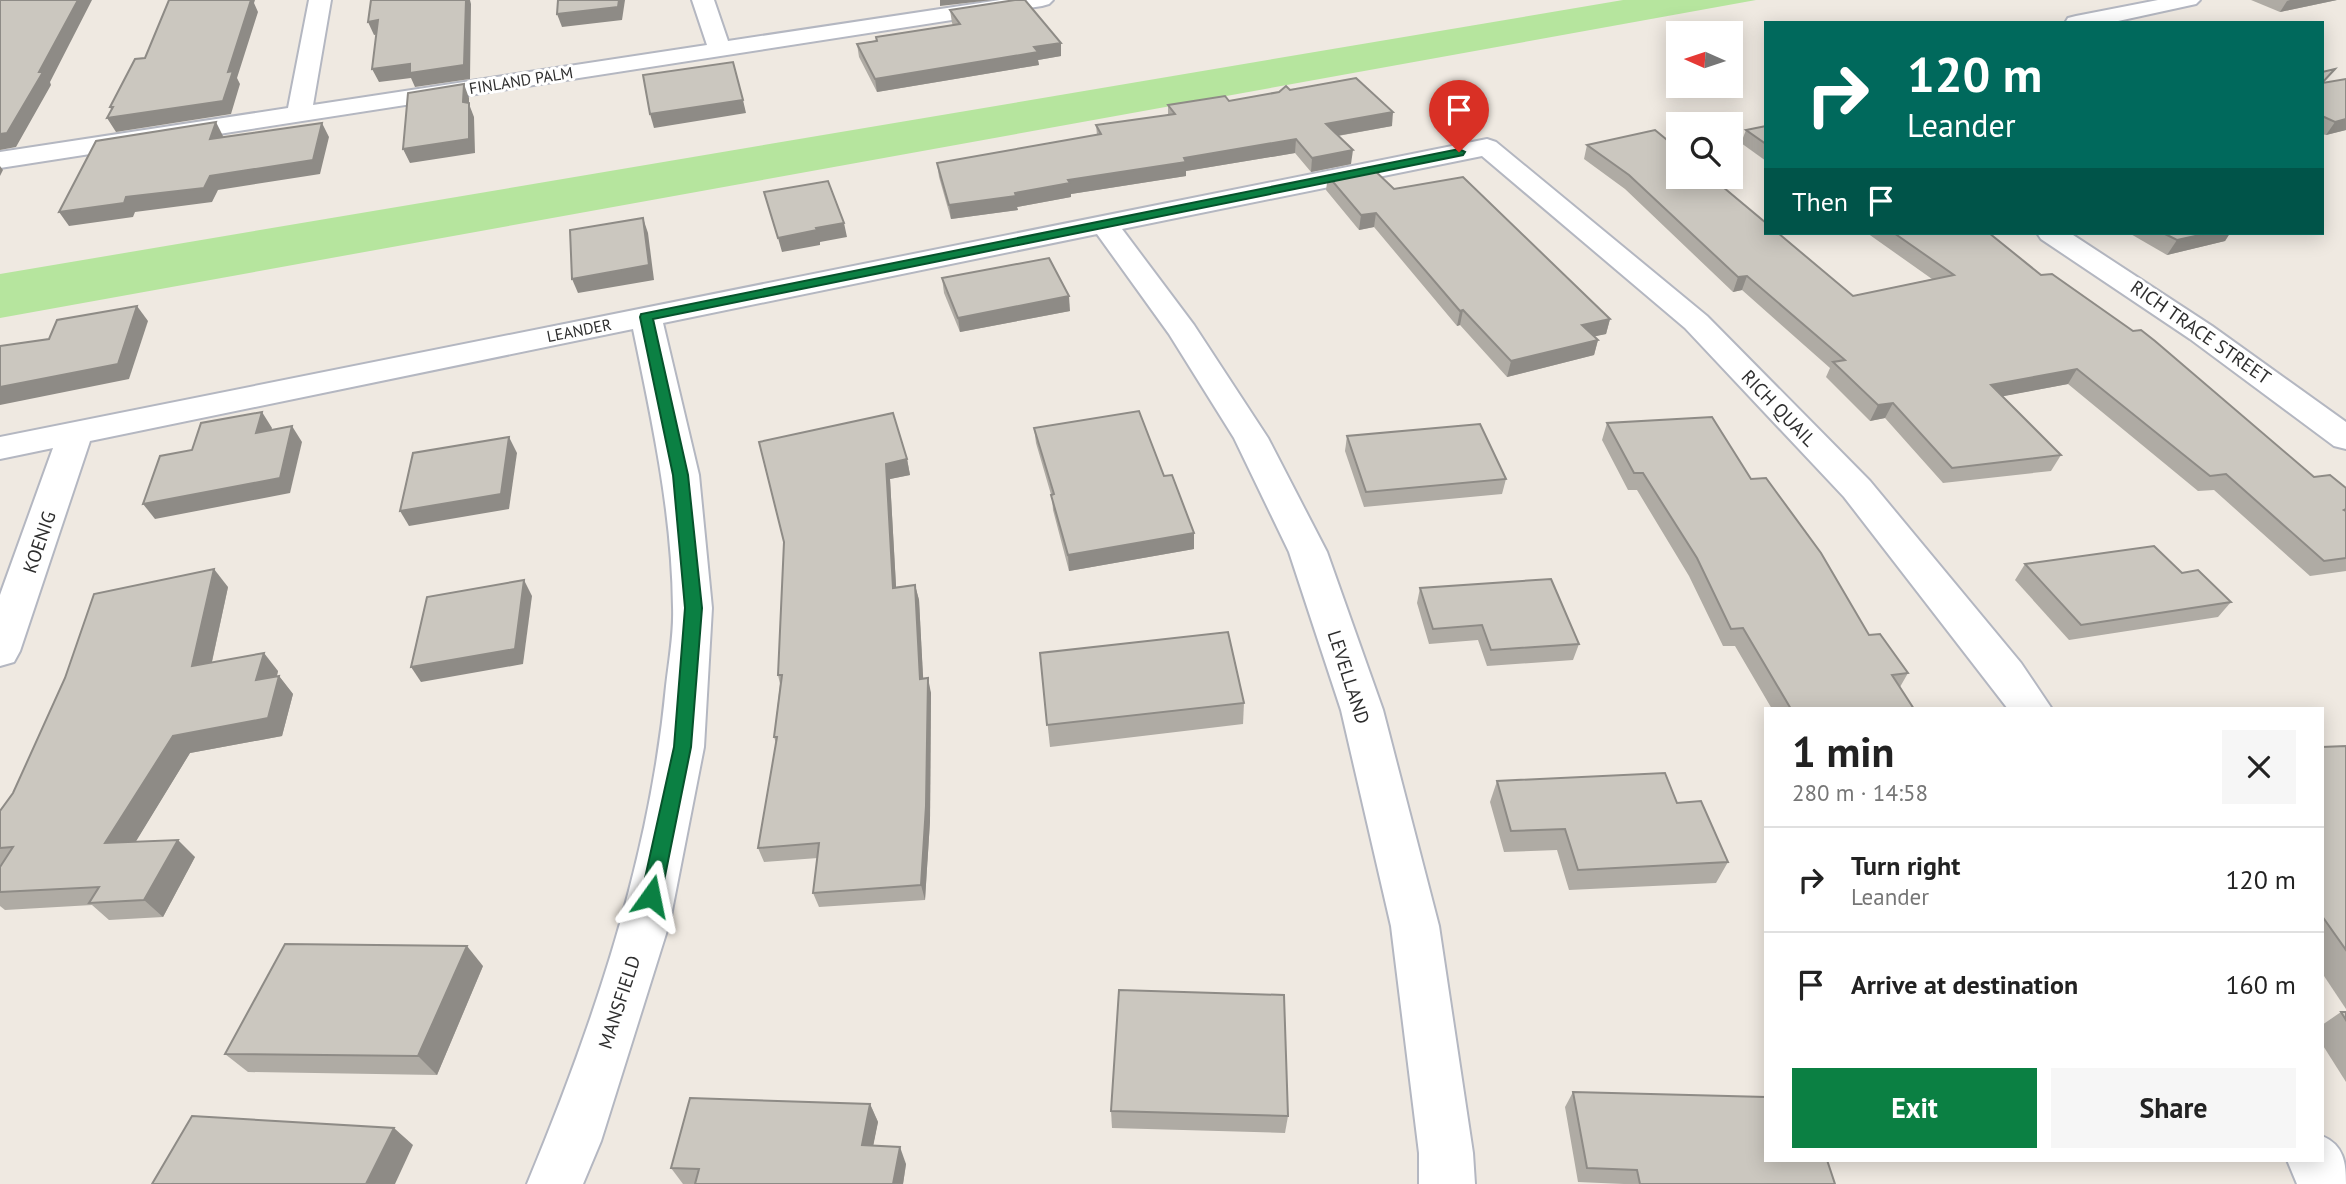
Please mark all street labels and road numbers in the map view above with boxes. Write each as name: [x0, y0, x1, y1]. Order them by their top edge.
street label: FINLAND PALM: [468, 62, 574, 98]
street label: RICH TRACE STREET: [2126, 275, 2276, 390]
street label: LEANDER: [545, 314, 613, 346]
street label: RICH QUAIL: [1737, 365, 1822, 451]
street label: KOENIG: [17, 508, 61, 576]
street label: LEVELLAND: [1323, 627, 1375, 727]
street label: MANSFIELD: [593, 952, 645, 1052]

